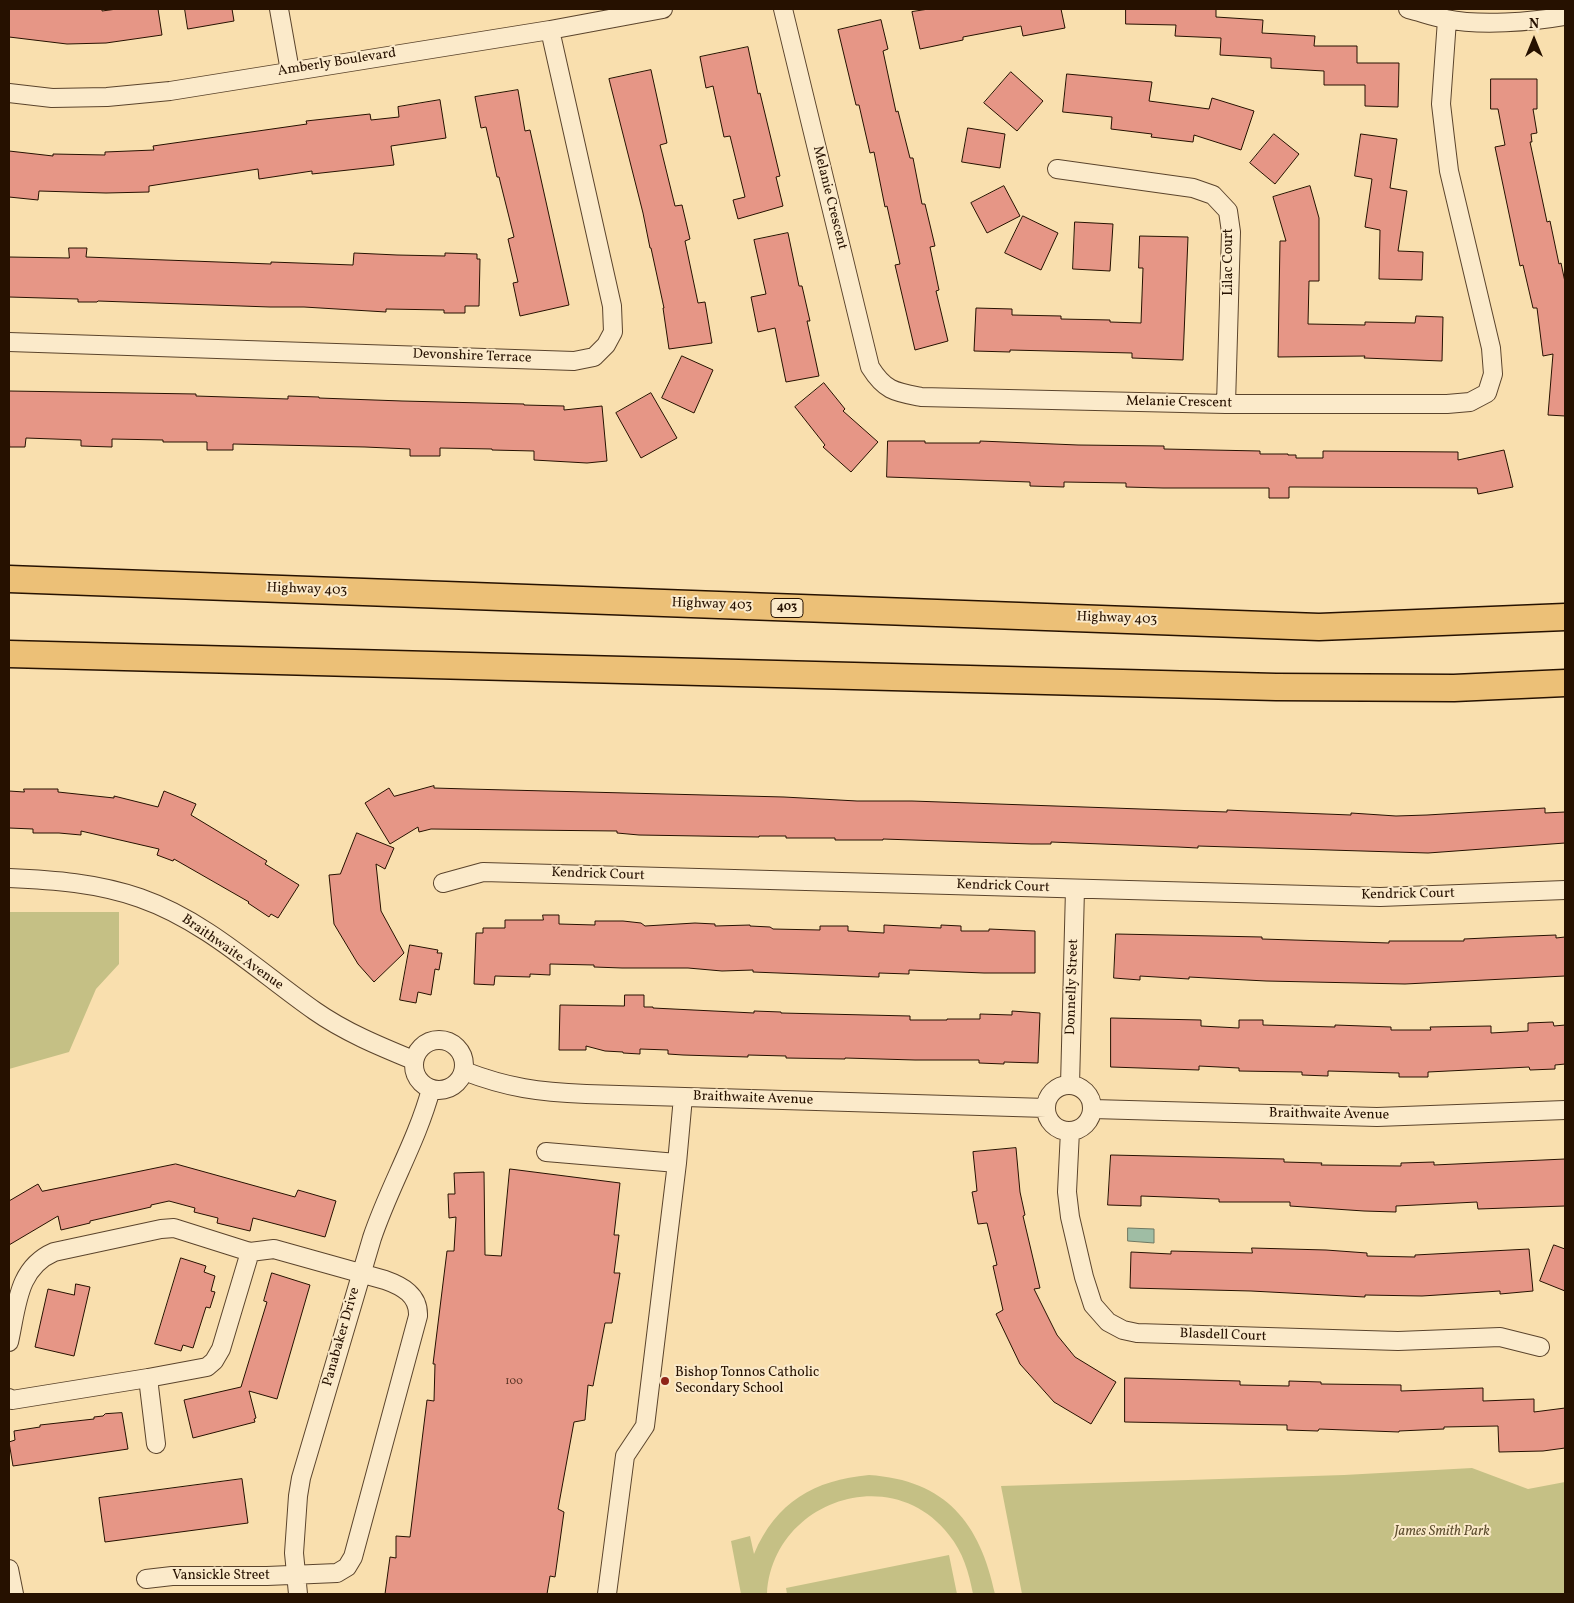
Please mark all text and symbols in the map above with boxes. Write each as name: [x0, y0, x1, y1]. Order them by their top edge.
north arrow: [1509, 15, 1559, 65]
text: N: [1529, 15, 1539, 34]
street label: Amberly Boulevard: [277, 45, 397, 81]
street label: Melanie Crescent: [808, 144, 850, 252]
street label: Lilac Court: [1221, 228, 1237, 296]
street label: Devonshire Terrace: [412, 347, 532, 367]
street label: Melanie Crescent: [1126, 394, 1232, 412]
street label: Highway 403: [266, 580, 348, 600]
street label: Highway 403: [671, 595, 753, 615]
road number: 403: [771, 598, 803, 618]
street label: Highway 403: [1076, 609, 1158, 629]
street label: Kendrick Court: [551, 865, 645, 885]
street label: Kendrick Court: [956, 877, 1050, 897]
street label: Kendrick Court: [1361, 886, 1455, 904]
street label: Braithwaite Avenue: [178, 912, 286, 994]
street label: Donnelly Street: [1063, 939, 1083, 1035]
street label: Braithwaite Avenue: [692, 1089, 814, 1109]
street label: Braithwaite Avenue: [1269, 1106, 1389, 1124]
street label: Panabaker Drive: [320, 1286, 364, 1388]
street label: Blasdell Court: [1179, 1326, 1267, 1346]
place label: Bishop Tonnos Catholic Secondary School: [675, 1365, 819, 1398]
house number: 100: [505, 1375, 523, 1389]
marker: Bishop Tonnos Catholic Secondary School: [659, 1375, 671, 1387]
park label: James Smith Park: [1394, 1524, 1490, 1540]
street label: Vansickle Street: [172, 1568, 270, 1584]

